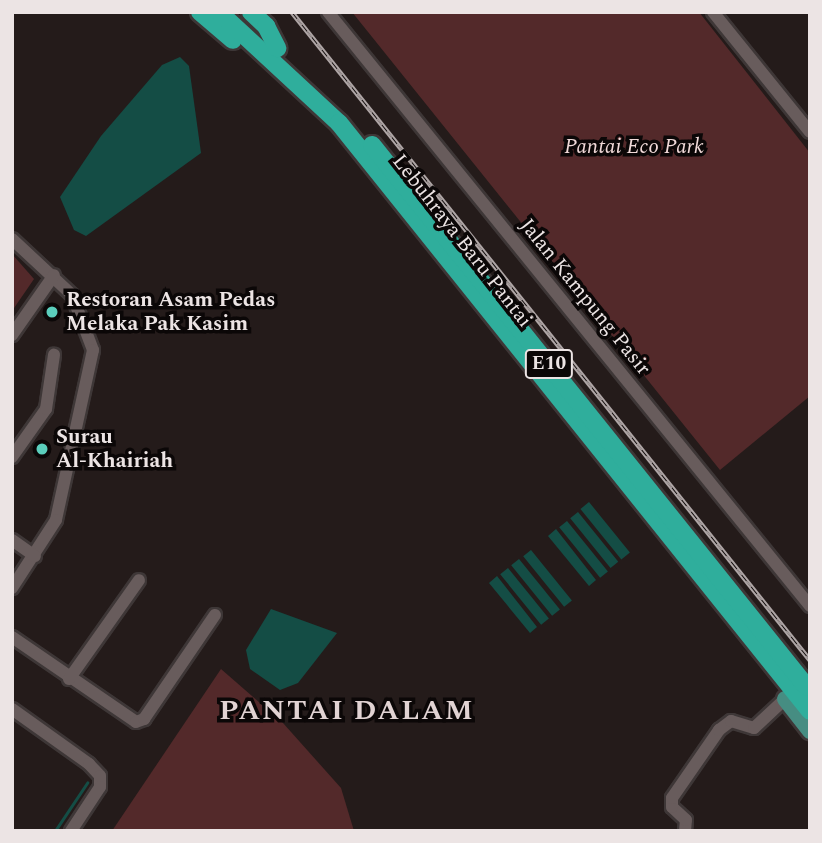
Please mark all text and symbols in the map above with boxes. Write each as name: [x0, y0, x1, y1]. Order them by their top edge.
park label: Pantai Eco Park: [564, 134, 704, 160]
street label: Lebuhraya Baru Pantai: [387, 149, 537, 333]
street label: Jalan Kampung Pasir: [514, 214, 656, 380]
place label: Restoran Asam Pedas Melaka Pak Kasim: [66, 287, 275, 337]
marker: Restoran Asam Pedas Melaka Pak Kasim: [44, 304, 60, 320]
road number: E10: [524, 348, 574, 380]
place label: Surau Al-Khairiah: [56, 424, 173, 474]
marker: Surau Al-Khairiah: [34, 441, 50, 457]
district label: PANTAI DALAM: [221, 694, 473, 728]

